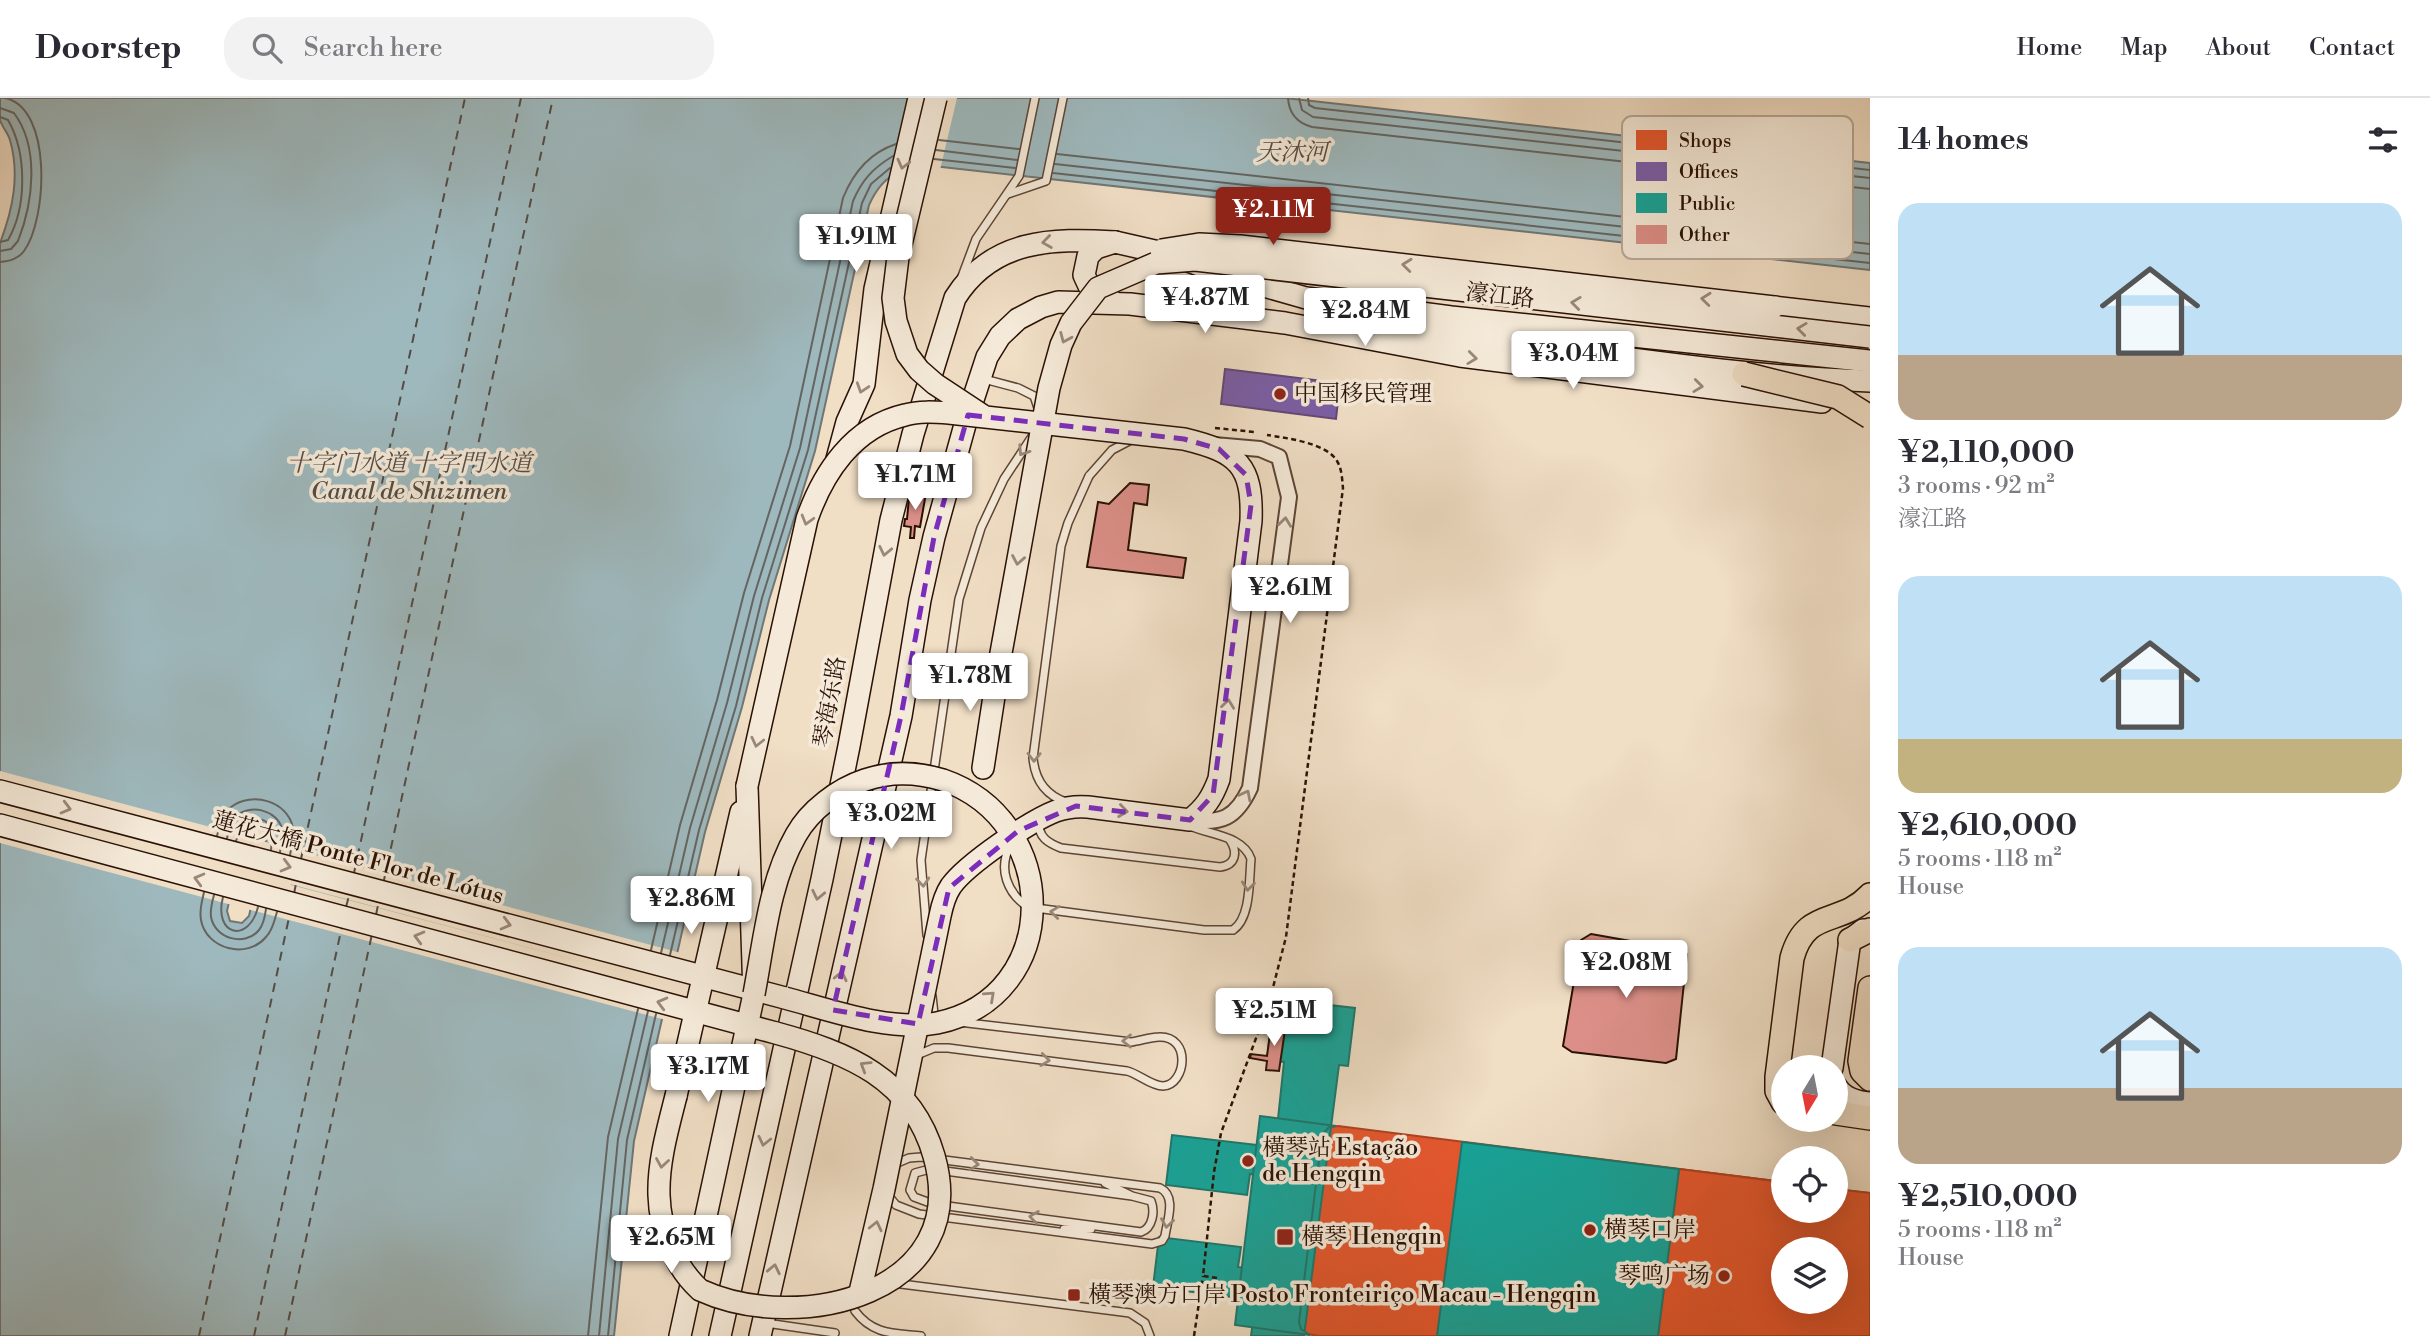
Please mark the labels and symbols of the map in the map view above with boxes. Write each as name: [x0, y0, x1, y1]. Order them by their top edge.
legend: [1622, 116, 1853, 259]
text: Shops: [1679, 129, 1731, 153]
water label: 天沐河: [1256, 138, 1332, 168]
one-way arrow: [897, 158, 911, 170]
text: Offices: [1679, 160, 1738, 184]
pin: ¥2.11M: [1216, 188, 1330, 247]
text: Public: [1679, 192, 1735, 216]
pin: ¥1.91M: [799, 214, 913, 274]
text: Other: [1679, 223, 1730, 247]
one-way arrow: [1041, 234, 1052, 249]
one-way arrow: [1401, 258, 1413, 273]
pin: ¥4.87M: [1148, 275, 1262, 335]
street label: 濠江路: [1464, 278, 1536, 314]
pin: ¥2.84M: [1308, 288, 1422, 348]
one-way arrow: [1700, 292, 1711, 307]
one-way arrow: [1570, 296, 1582, 311]
one-way arrow: [1796, 322, 1808, 337]
one-way arrow: [1059, 330, 1073, 343]
pin: ¥3.04M: [1516, 331, 1630, 391]
one-way arrow: [1466, 350, 1478, 365]
one-way arrow: [1692, 378, 1704, 393]
place label: 中国移民管理: [1294, 380, 1432, 408]
one-way arrow: [856, 381, 870, 393]
marker: 中国移民管理: [1272, 386, 1288, 402]
one-way arrow: [1018, 443, 1031, 456]
water label: 十字门水道 十字門水道 Canal de Shizimen: [287, 449, 534, 507]
pin: ¥1.71M: [858, 452, 972, 512]
one-way arrow: [801, 514, 815, 526]
one-way arrow: [1278, 516, 1293, 528]
one-way arrow: [878, 545, 893, 557]
one-way arrow: [1011, 554, 1026, 566]
pin: ¥2.61M: [1233, 566, 1347, 625]
street label: 琴海东路: [808, 654, 852, 750]
pin: ¥1.78M: [913, 654, 1027, 713]
one-way arrow: [1221, 699, 1236, 710]
one-way arrow: [750, 736, 765, 748]
one-way arrow: [1026, 753, 1042, 763]
one-way arrow: [1237, 789, 1251, 802]
pin: ¥3.02M: [834, 792, 948, 851]
one-way arrow: [60, 800, 72, 814]
one-way arrow: [1117, 804, 1129, 819]
street label: 蓮花大橋 Ponte Flor de Lótus: [209, 806, 507, 910]
one-way arrow: [280, 858, 292, 872]
one-way arrow: [193, 872, 205, 887]
pin: ¥2.86M: [634, 876, 748, 936]
one-way arrow: [915, 876, 930, 887]
one-way arrow: [1241, 881, 1256, 892]
one-way arrow: [812, 889, 827, 901]
one-way arrow: [1049, 905, 1061, 920]
one-way arrow: [500, 916, 512, 931]
one-way arrow: [413, 931, 425, 946]
pin: ¥2.08M: [1569, 940, 1683, 1000]
one-way arrow: [832, 970, 847, 982]
pin: ¥2.51M: [1217, 988, 1331, 1048]
one-way arrow: [982, 992, 995, 1004]
one-way arrow: [656, 996, 668, 1011]
one-way arrow: [1121, 1033, 1132, 1049]
pin: ¥3.17M: [651, 1044, 765, 1104]
one-way arrow: [1039, 1053, 1051, 1068]
north arrow: [1771, 1055, 1848, 1132]
one-way arrow: [860, 1062, 873, 1075]
place label: 橫琴站 Estação de Hengqin: [1262, 1134, 1418, 1188]
one-way arrow: [758, 1135, 772, 1147]
marker: 橫琴站 Estação de Hengqin: [1240, 1153, 1256, 1169]
one-way arrow: [655, 1157, 670, 1169]
one-way arrow: [968, 1157, 980, 1172]
one-way arrow: [1028, 1210, 1040, 1225]
pin: ¥2.65M: [614, 1216, 728, 1275]
place label: 横琴口岸: [1604, 1216, 1696, 1244]
one-way arrow: [1159, 1218, 1174, 1229]
one-way arrow: [867, 1220, 882, 1232]
marker: 横琴口岸: [1582, 1222, 1598, 1238]
place label: 橫琴 Hengqin: [1301, 1223, 1442, 1251]
marker: 橫琴 Hengqin: [1275, 1227, 1295, 1247]
place label: 琴鸣广场: [1618, 1262, 1710, 1290]
one-way arrow: [766, 1263, 780, 1275]
marker: 琴鸣广场: [1716, 1268, 1732, 1284]
place label: 橫琴澳方口岸 Posto Fronteiriço Macau - Hengqin: [1088, 1281, 1597, 1309]
marker: 橫琴澳方口岸 Posto Fronteiriço Macau - Hengqin: [1066, 1287, 1082, 1303]

